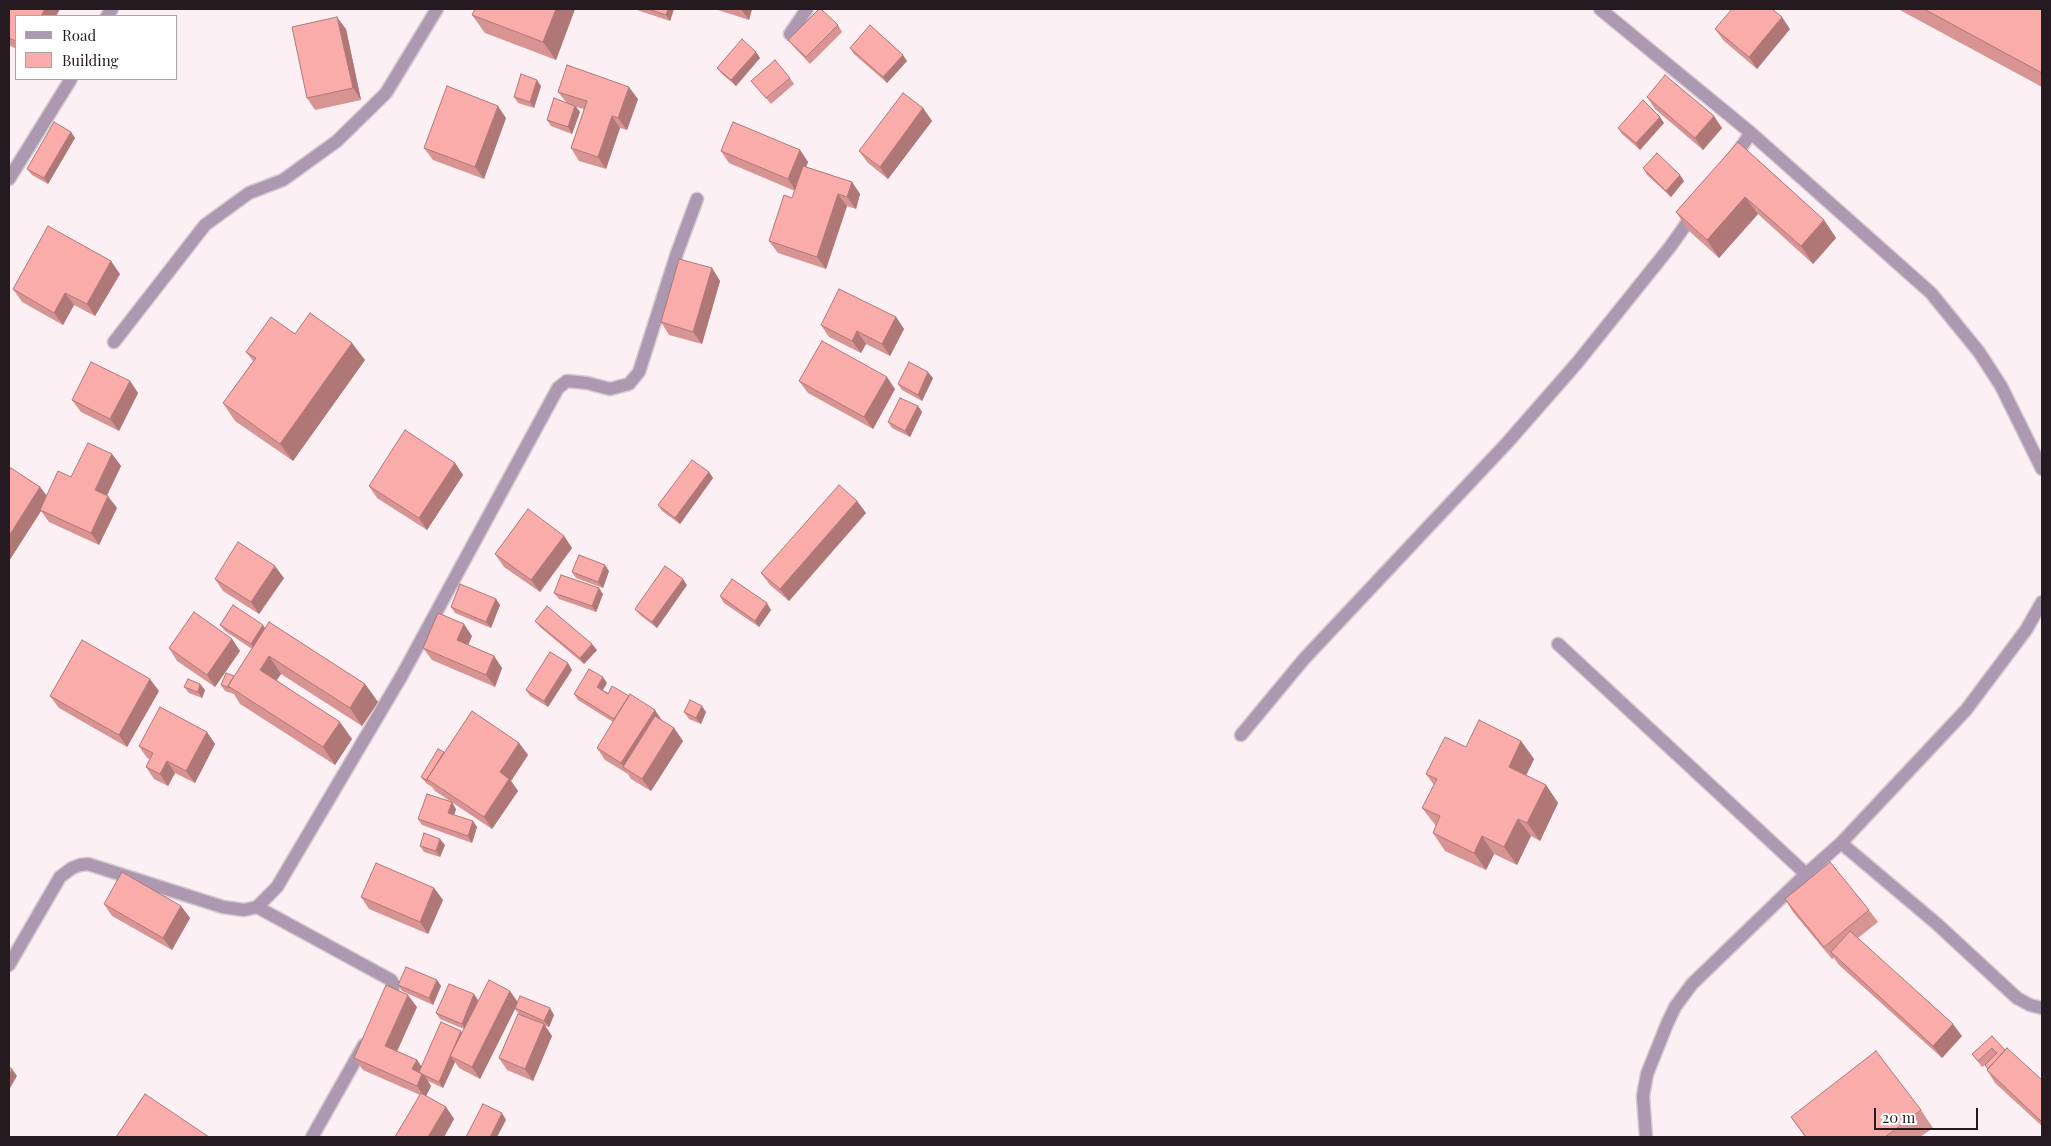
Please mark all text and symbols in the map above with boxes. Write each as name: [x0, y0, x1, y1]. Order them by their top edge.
legend: [15, 15, 178, 80]
text: Road: [62, 25, 96, 45]
text: Building: [62, 50, 118, 70]
scale bar: [1876, 1098, 1980, 1130]
text: 20 m: [1882, 1107, 1915, 1127]

